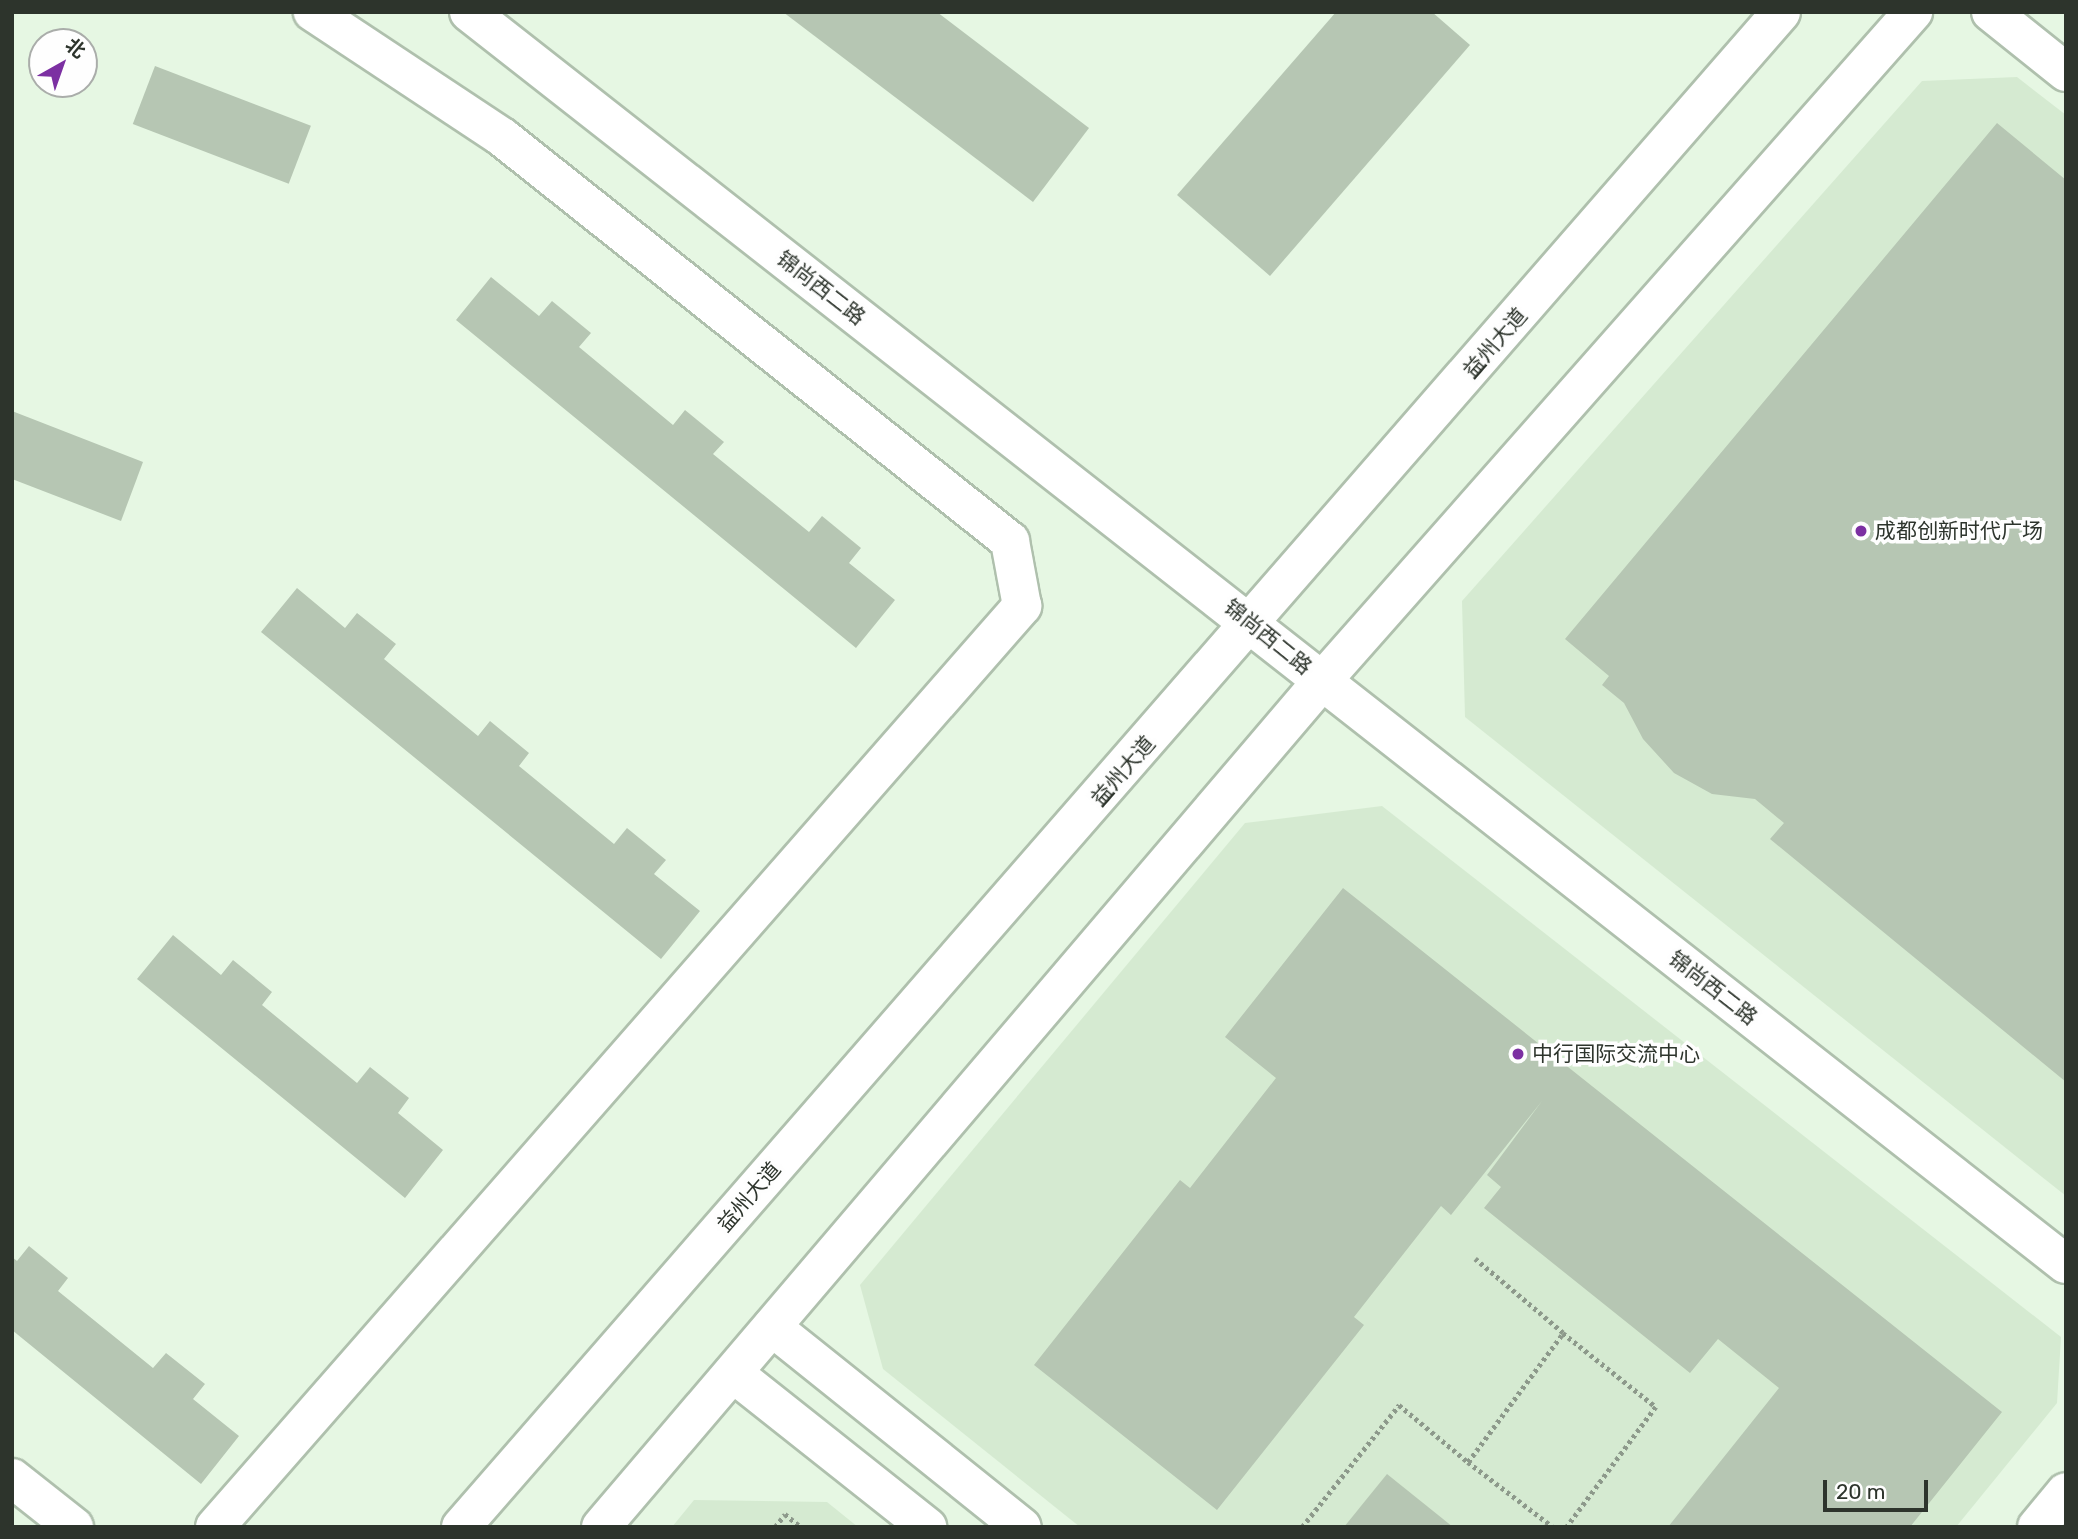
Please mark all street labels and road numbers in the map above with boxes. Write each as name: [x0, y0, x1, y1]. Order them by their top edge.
street label: 锦尚西二路: [772, 246, 870, 330]
street label: 益州大道: [1458, 303, 1532, 383]
street label: 锦尚西二路: [1219, 594, 1317, 680]
street label: 益州大道: [1086, 731, 1160, 811]
street label: 锦尚西二路: [1664, 946, 1762, 1030]
street label: 益州大道: [712, 1157, 786, 1237]

